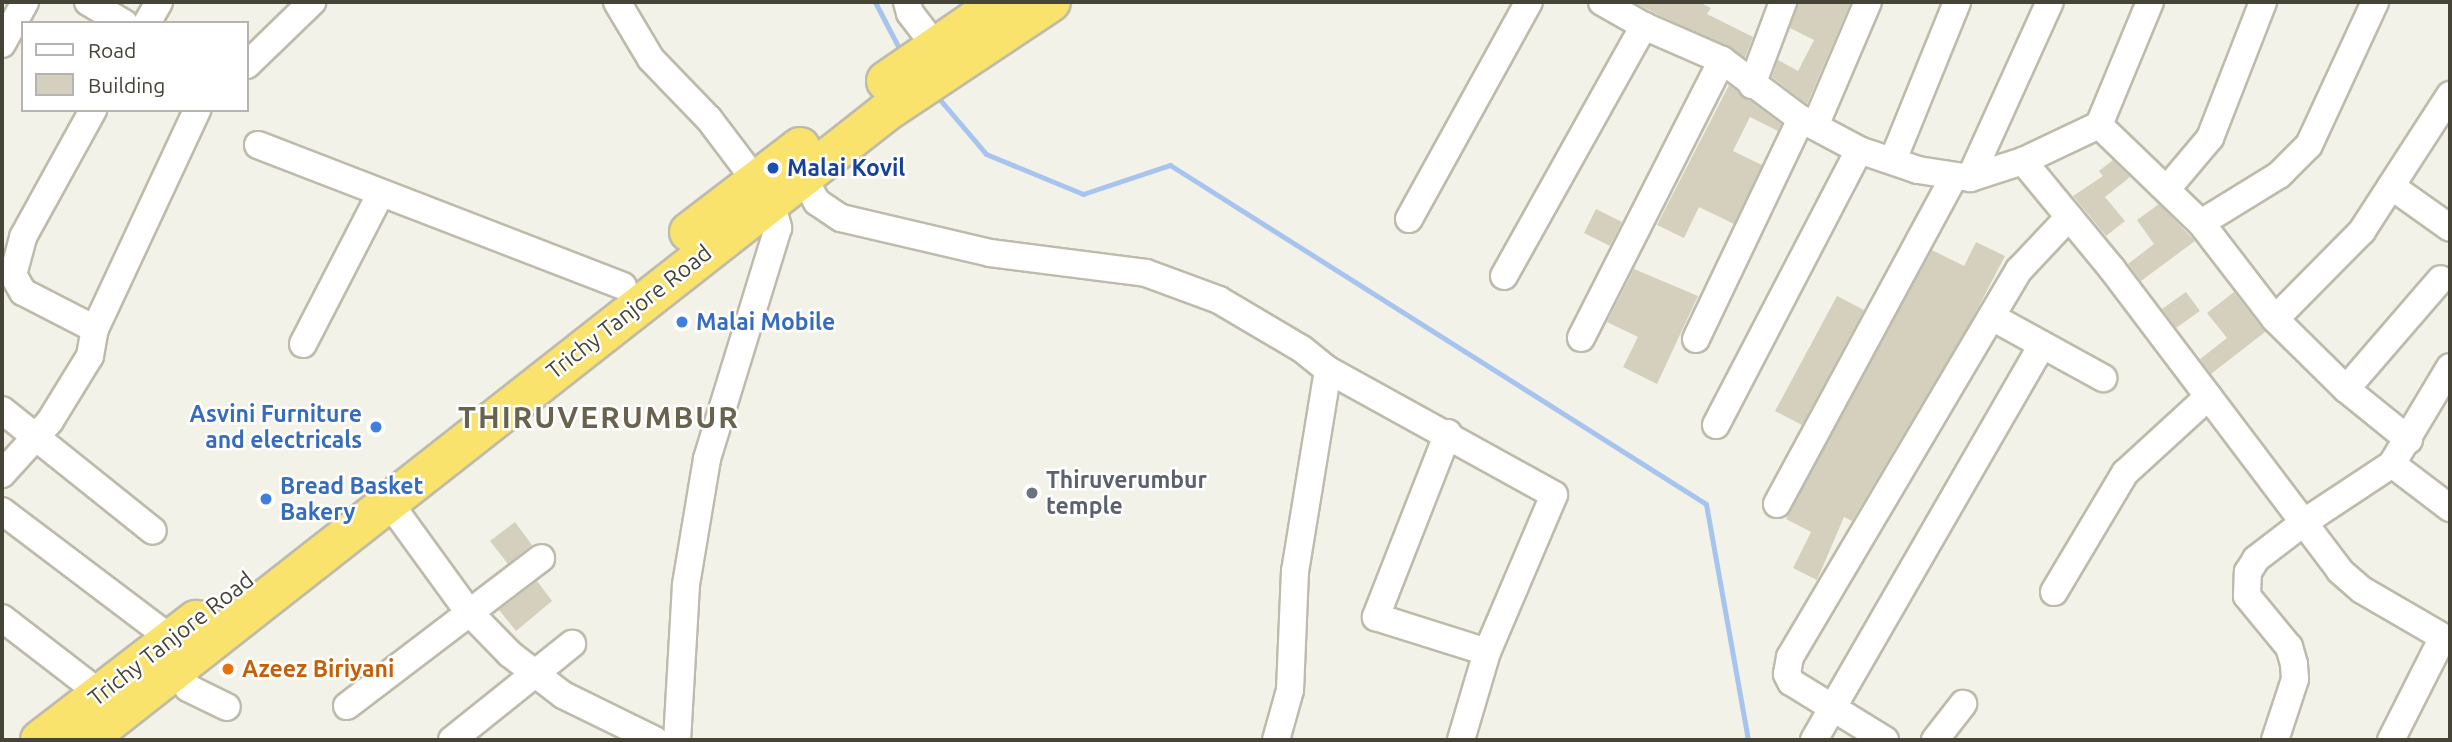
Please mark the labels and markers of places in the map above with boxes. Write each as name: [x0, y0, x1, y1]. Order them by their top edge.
place label: Malai Kovil: [787, 154, 905, 182]
marker: Malai Kovil: [765, 160, 781, 176]
place label: Malai Mobile: [696, 308, 835, 336]
marker: Malai Mobile: [674, 314, 690, 330]
place label: Asvini Furniture and electricals: [190, 400, 362, 454]
marker: Asvini Furniture and electricals: [368, 419, 384, 435]
place label: Thiruverumbur temple: [1046, 466, 1207, 520]
place label: Bread Basket Bakery: [280, 472, 423, 526]
marker: Thiruverumbur temple: [1024, 485, 1040, 501]
marker: Bread Basket Bakery: [258, 491, 274, 507]
place label: Azeez Biriyani: [242, 655, 394, 683]
marker: Azeez Biriyani: [220, 661, 236, 677]

